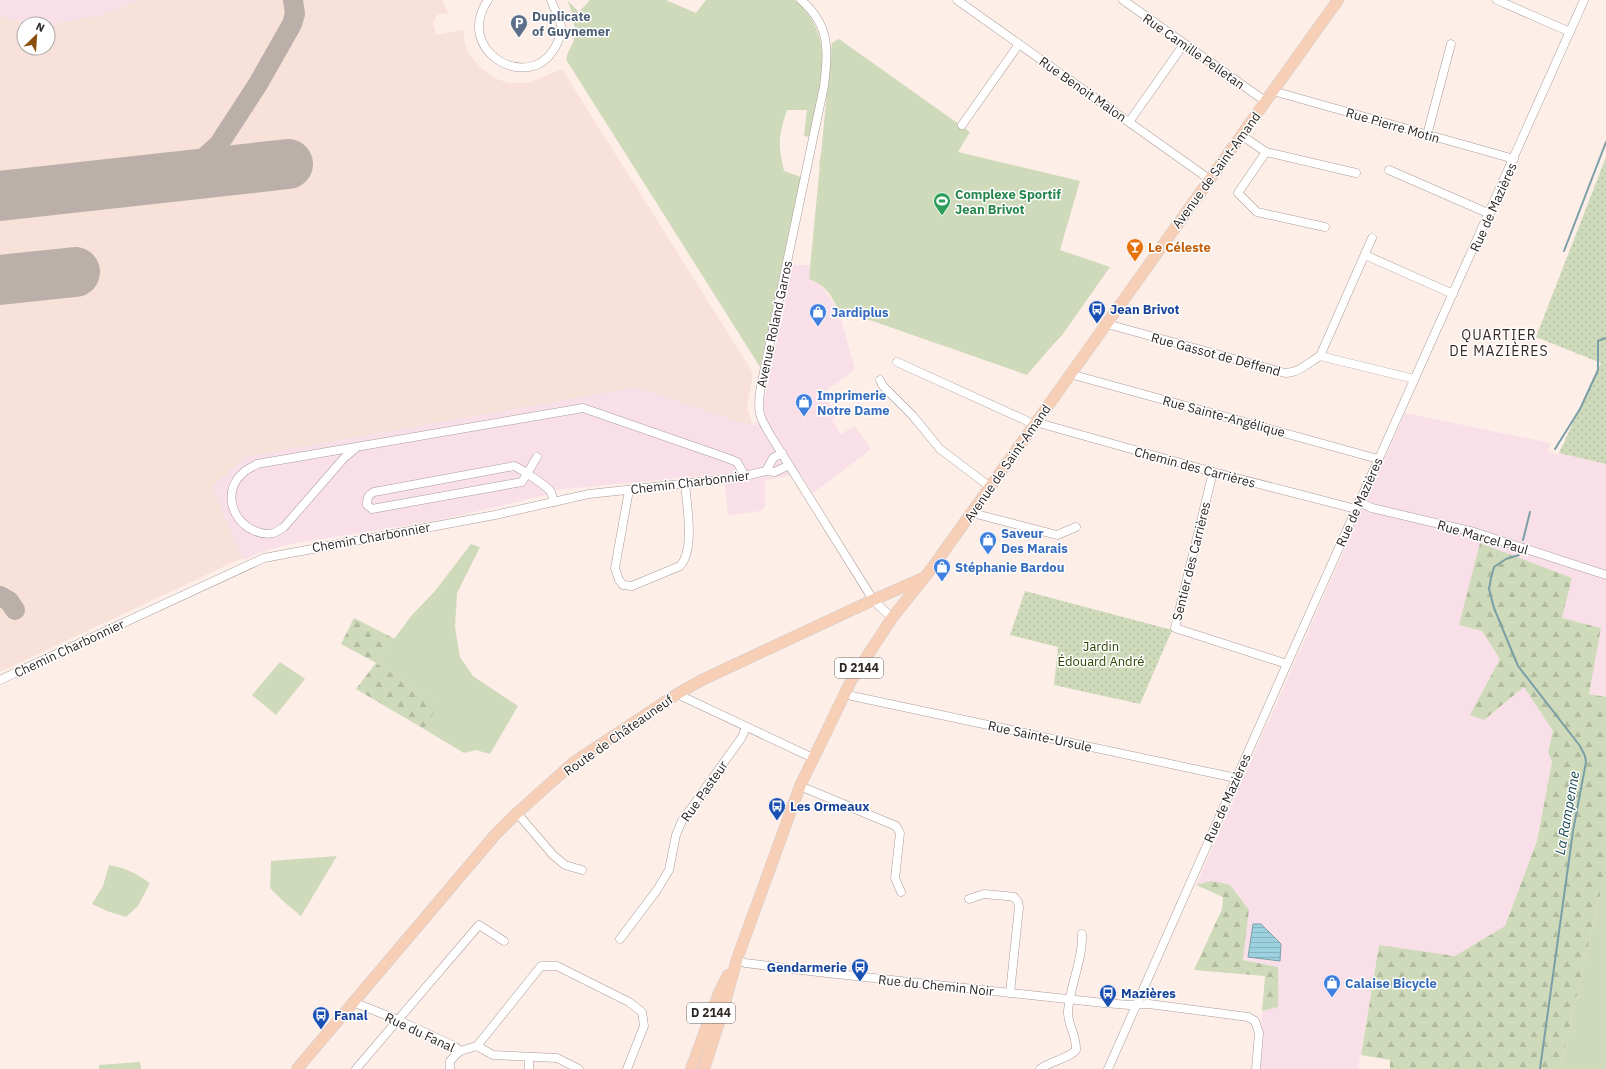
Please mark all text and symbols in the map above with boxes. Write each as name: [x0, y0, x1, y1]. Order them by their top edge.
place label: Duplicate of Guynemer: [532, 8, 610, 40]
street label: Rue Camille Pelletan: [1139, 10, 1248, 93]
parking icon: Duplicate of Guynemer: [509, 13, 529, 38]
north arrow: [16, 16, 56, 56]
text: N: [34, 19, 47, 35]
street label: Rue Benoit Malon: [1036, 53, 1130, 126]
street label: Rue Pierre Motin: [1344, 104, 1442, 147]
street label: Avenue de Saint-Amand: [1168, 109, 1264, 232]
street label: Rue de Mazières: [1466, 160, 1521, 254]
place label: Complexe Sportif Jean Brivot: [955, 186, 1061, 218]
sports icon: Complexe Sportif Jean Brivot: [932, 191, 952, 216]
bar icon: Le Céleste: [1125, 237, 1145, 262]
place label: Le Céleste: [1148, 239, 1211, 256]
street label: Avenue Roland Garros: [753, 259, 796, 389]
bus stop icon: Jean Brivot: [1087, 299, 1107, 324]
place label: Jean Brivot: [1110, 301, 1180, 318]
shop icon: Jardiplus: [808, 302, 828, 327]
place label: Jardiplus: [831, 304, 889, 321]
district label: QUARTIER DE MAZIÈRES: [1449, 326, 1549, 360]
street label: Rue Gassot de Deffend: [1149, 329, 1283, 380]
place label: Imprimerie Notre Dame: [817, 387, 890, 419]
shop icon: Imprimerie Notre Dame: [794, 392, 814, 417]
street label: Rue Sainte-Angélique: [1161, 392, 1287, 441]
street label: Avenue de Saint-Amand: [960, 401, 1055, 526]
street label: Chemin des Carrières: [1132, 443, 1257, 492]
street label: Rue de Mazières: [1332, 455, 1387, 549]
street label: Chemin Charbonnier: [630, 467, 751, 498]
street label: Sentier des Carrières: [1168, 500, 1214, 622]
street label: Rue Marcel Paul: [1435, 516, 1531, 559]
street label: Chemin Charbonnier: [311, 519, 432, 556]
place label: Saveur Des Marais: [1001, 525, 1068, 557]
shop icon: Saveur Des Marais: [978, 530, 998, 555]
shop icon: Stéphanie Bardou: [932, 557, 952, 582]
place label: Stéphanie Bardou: [955, 559, 1064, 576]
street label: Chemin Charbonnier: [11, 615, 127, 681]
park label: Jardin Édouard André: [1058, 638, 1145, 670]
road number: D 2144: [835, 658, 883, 678]
street label: Route de Châteauneuf: [560, 691, 676, 780]
street label: Rue Sainte-Ursule: [986, 717, 1093, 756]
street label: Rue de Mazières: [1200, 751, 1255, 845]
street label: Rue Pasteur: [677, 757, 732, 825]
water label: La Rampenne: [1551, 770, 1583, 856]
bus stop icon: Les Ormeaux: [767, 796, 787, 821]
place label: Les Ormeaux: [790, 798, 870, 815]
bus stop icon: Gendarmerie: [850, 957, 870, 982]
place label: Gendarmerie: [767, 959, 847, 976]
street label: Rue du Chemin Noir: [877, 971, 995, 1000]
shop icon: Calaise Bicycle: [1322, 973, 1342, 998]
place label: Calaise Bicycle: [1345, 975, 1437, 992]
bus stop icon: Mazières: [1098, 983, 1118, 1008]
place label: Mazières: [1121, 985, 1176, 1002]
road number: D 2144: [687, 1003, 735, 1023]
bus stop icon: Fanal: [311, 1005, 331, 1030]
place label: Fanal: [334, 1007, 368, 1024]
street label: Rue du Fanal: [382, 1009, 458, 1056]

